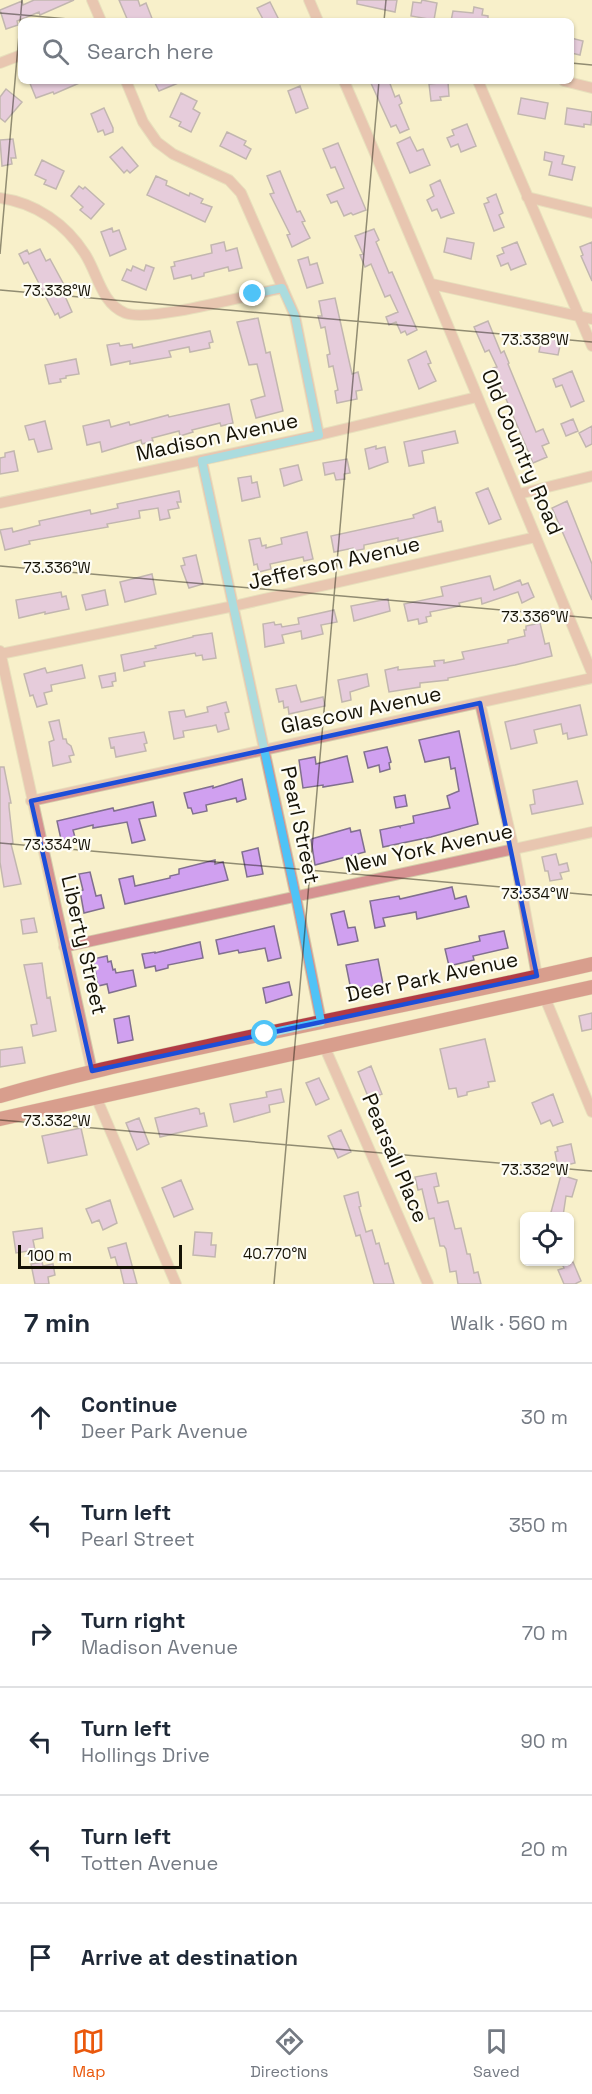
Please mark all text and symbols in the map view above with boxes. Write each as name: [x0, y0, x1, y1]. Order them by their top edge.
search box: [18, 18, 574, 84]
icon: search: [39, 35, 72, 68]
text: Search here: [87, 37, 214, 65]
route end: [239, 280, 265, 306]
text: 73.338°W: [23, 281, 91, 300]
text: 73.338°W: [501, 330, 569, 349]
street label: Old Country Road: [475, 365, 570, 539]
street label: Madison Avenue: [133, 406, 300, 467]
street label: Jefferson Avenue: [245, 530, 423, 595]
text: 73.336°W: [23, 558, 91, 577]
text: 73.336°W: [501, 607, 569, 626]
street label: Glascow Avenue: [278, 679, 444, 740]
street label: Pearl Street: [275, 764, 326, 886]
street label: New York Avenue: [343, 817, 515, 878]
text: 73.334°W: [23, 835, 91, 854]
street label: Liberty Street: [55, 872, 114, 1017]
text: 73.334°W: [501, 884, 569, 903]
street label: Deer Park Avenue: [343, 945, 520, 1008]
route start: [251, 1020, 277, 1046]
street label: Pearsall Place: [356, 1089, 435, 1227]
text: 73.332°W: [23, 1111, 91, 1130]
text: 73.332°W: [501, 1160, 569, 1179]
map controls: [520, 1212, 574, 1266]
button: locate: [520, 1212, 574, 1266]
scale bar: [18, 1242, 182, 1270]
text: 40.770°N: [243, 1244, 307, 1263]
text: 100 m: [27, 1245, 72, 1266]
text: 7 min: [24, 1306, 90, 1340]
text: Walk · 560 m: [450, 1310, 568, 1336]
text: Continue: [81, 1390, 177, 1418]
icon: ahead: [24, 1401, 57, 1434]
text: 30 m: [521, 1404, 568, 1430]
text: Deer Park Avenue: [81, 1418, 248, 1444]
text: Turn left: [81, 1498, 171, 1526]
icon: left: [24, 1509, 57, 1542]
text: 350 m: [509, 1512, 568, 1538]
text: Pearl Street: [81, 1526, 195, 1552]
text: Turn right: [81, 1606, 186, 1634]
icon: right: [24, 1617, 57, 1650]
text: 70 m: [522, 1620, 568, 1646]
text: Madison Avenue: [81, 1634, 238, 1660]
text: Turn left: [81, 1714, 171, 1742]
icon: left: [24, 1725, 57, 1758]
text: 90 m: [521, 1728, 568, 1754]
text: Hollings Drive: [81, 1742, 210, 1768]
text: Turn left: [81, 1822, 171, 1850]
icon: left: [24, 1833, 57, 1866]
text: 20 m: [521, 1836, 568, 1862]
text: Totten Avenue: [81, 1850, 218, 1876]
icon: arrive: [24, 1941, 57, 1974]
text: Arrive at destination: [81, 1943, 298, 1971]
tab: Map: [72, 2025, 106, 2082]
tab: Directions: [250, 2025, 329, 2082]
tab: Saved: [473, 2025, 520, 2082]

